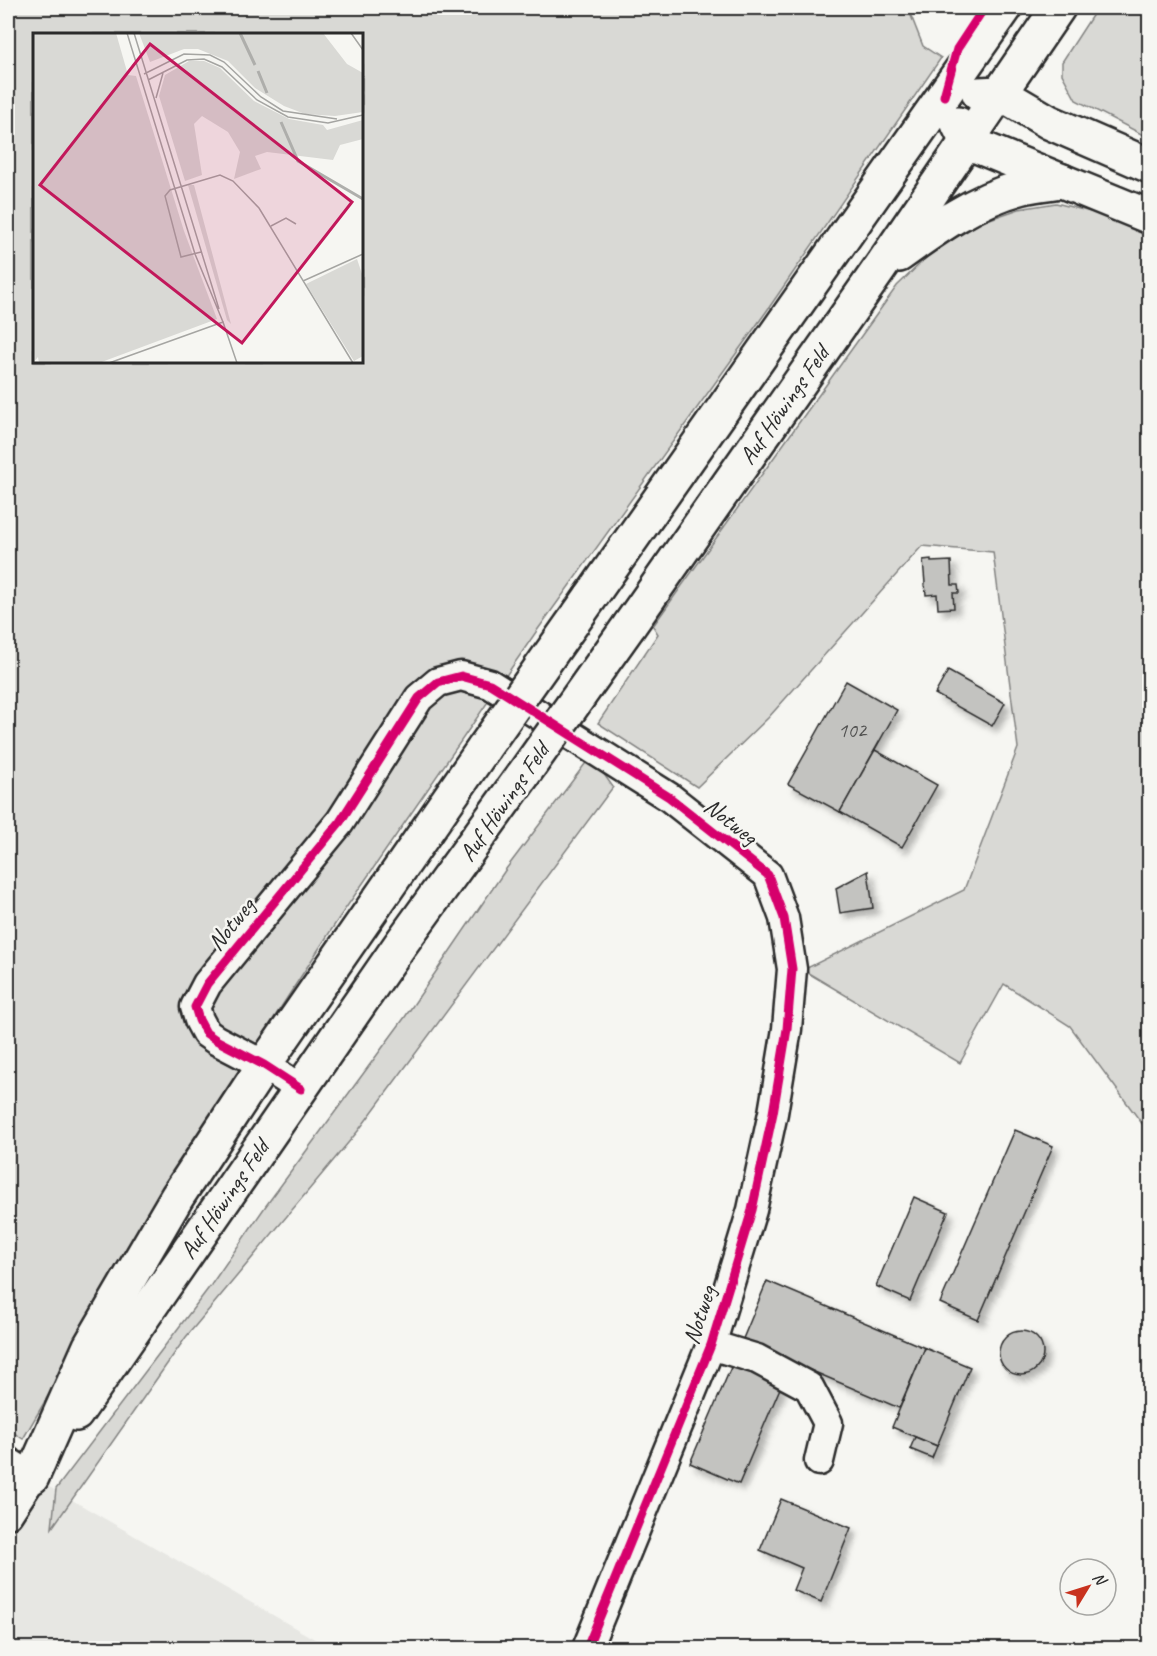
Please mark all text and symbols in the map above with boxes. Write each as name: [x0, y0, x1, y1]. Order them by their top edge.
inset map: [33, 33, 363, 363]
street label: Auf Höwings Feld: [732, 337, 838, 470]
house number: 102: [838, 717, 868, 743]
street label: Auf Höwings Feld: [452, 734, 558, 867]
street label: Notweg: [698, 791, 765, 852]
street label: Notweg: [201, 890, 262, 957]
street label: Auf Höwings Feld: [173, 1131, 278, 1265]
street label: Notweg: [676, 1281, 723, 1348]
north arrow: [1058, 1557, 1118, 1617]
text: N: [1088, 1568, 1112, 1591]

